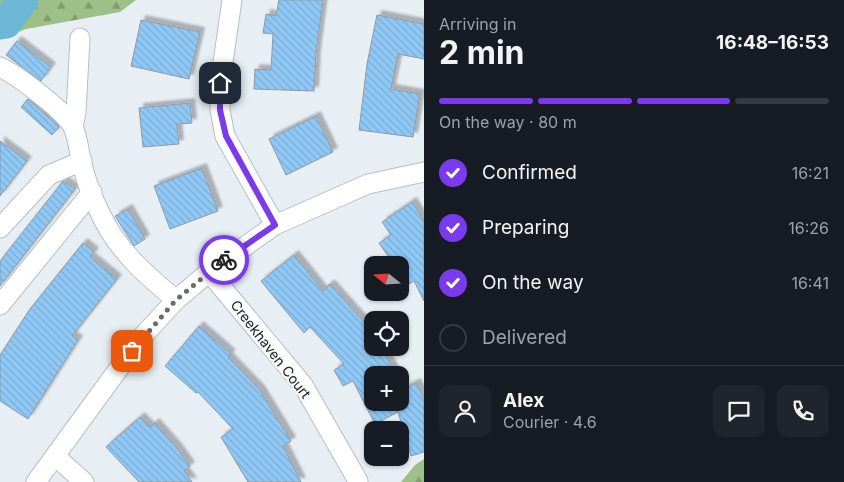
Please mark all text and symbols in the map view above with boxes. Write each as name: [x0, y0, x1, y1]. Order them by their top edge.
text: Arriving in: [439, 14, 516, 34]
text: 16:48–16:53: [716, 31, 829, 54]
text: 2 min: [439, 33, 525, 72]
pin: [199, 62, 241, 104]
icon: home: [206, 69, 234, 97]
text: On the way · 80 m: [439, 112, 577, 132]
icon: check: [439, 159, 467, 187]
text: Confirmed: [482, 161, 577, 184]
text: 16:21: [792, 163, 829, 183]
icon: check: [439, 214, 467, 242]
text: Preparing: [482, 216, 569, 239]
text: 16:26: [788, 218, 829, 238]
courier: [199, 235, 249, 285]
icon: bike: [210, 246, 238, 274]
north arrow: [364, 256, 409, 301]
map controls: [364, 256, 409, 466]
icon: check: [439, 269, 467, 297]
text: On the way: [482, 271, 584, 294]
text: 16:41: [791, 273, 829, 293]
street label: Creekhaven Court: [227, 296, 315, 402]
button: locate: [364, 311, 409, 356]
text: Delivered: [482, 326, 567, 349]
pin: [111, 330, 153, 372]
icon: bag: [118, 337, 146, 365]
button: +: [364, 366, 409, 411]
button: person: [439, 385, 491, 437]
button: chat: [713, 385, 765, 437]
button: phone: [777, 385, 829, 437]
text: Alex: [503, 389, 544, 412]
text: Courier · 4.6: [503, 412, 597, 432]
button: −: [364, 421, 409, 466]

